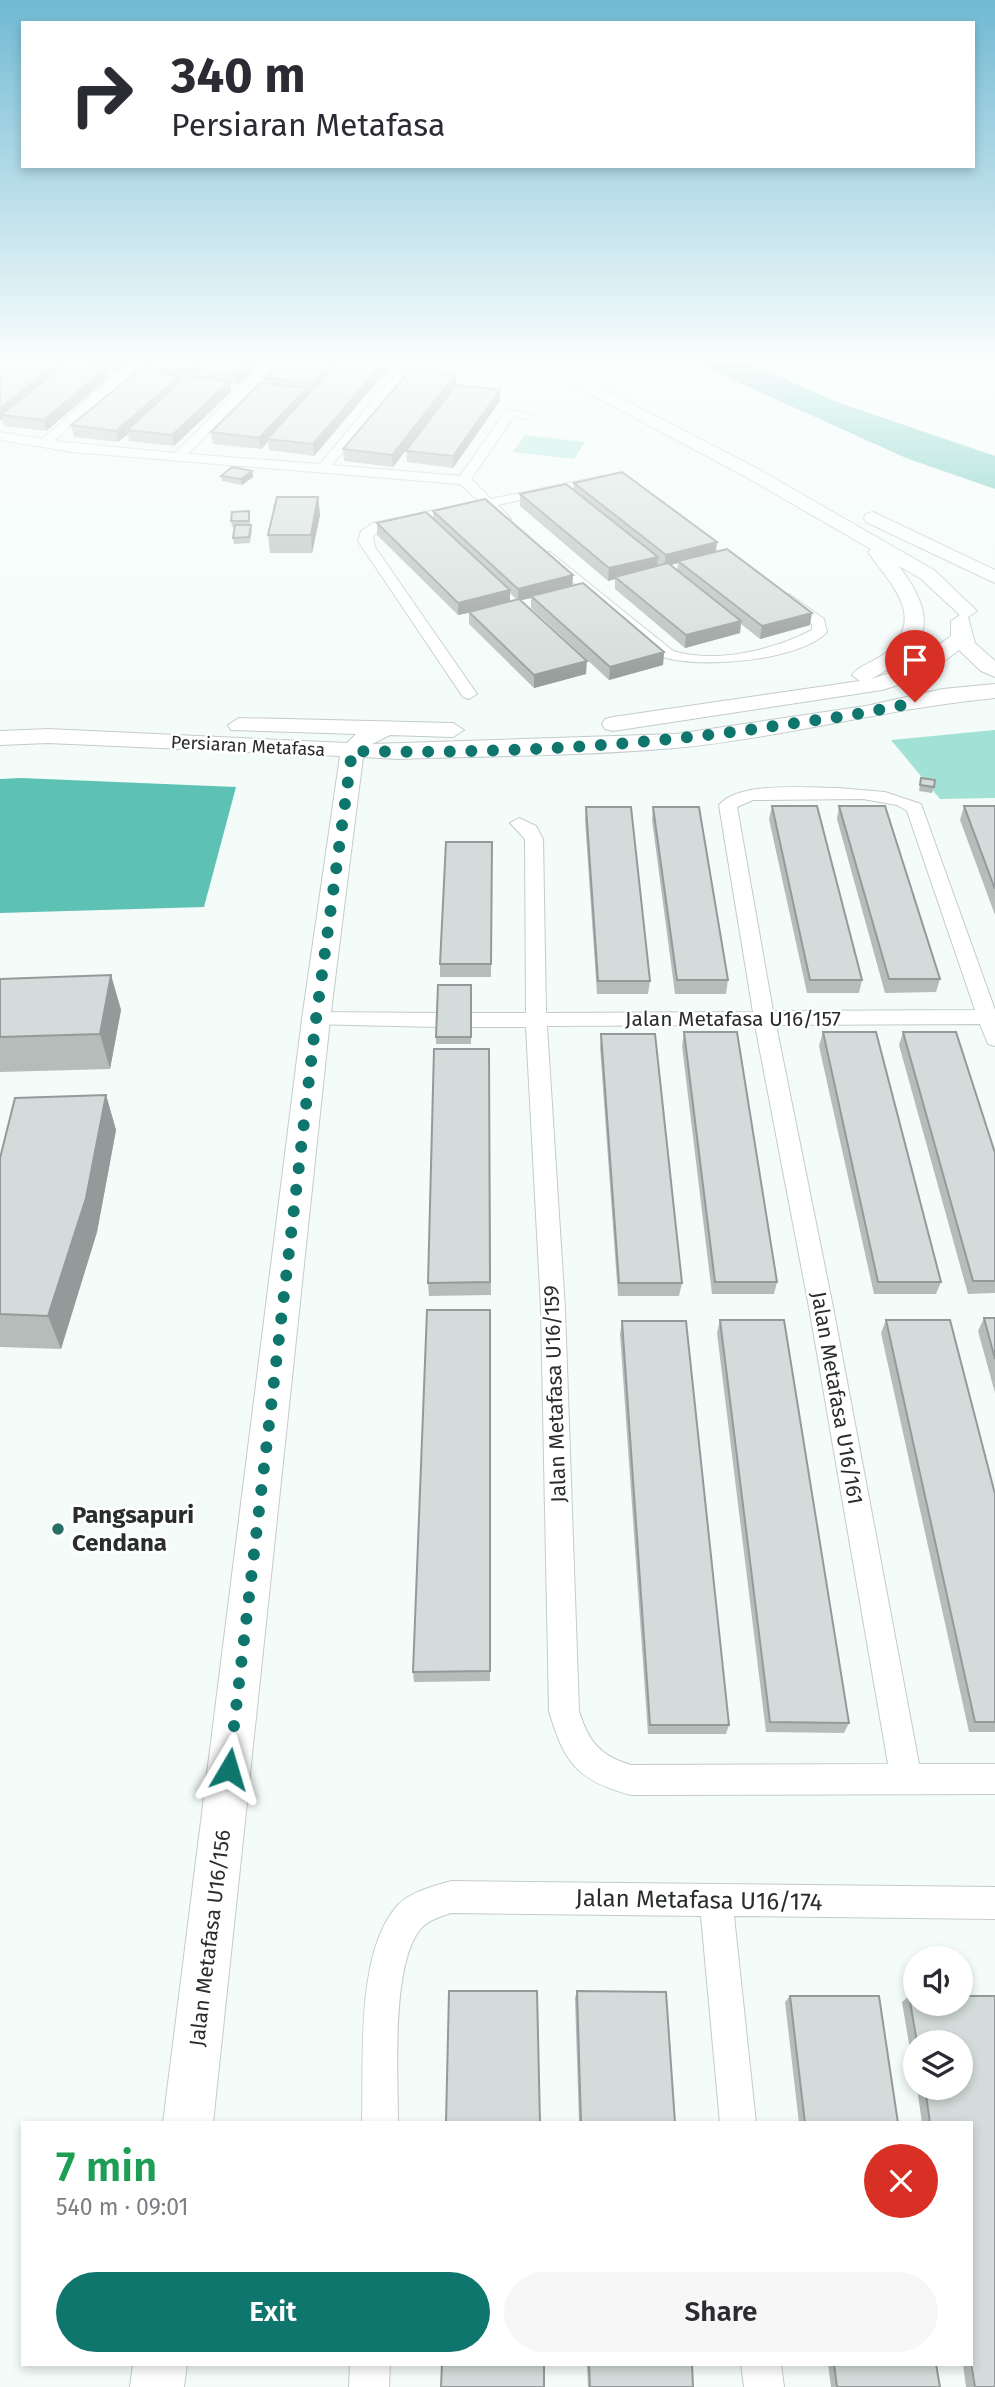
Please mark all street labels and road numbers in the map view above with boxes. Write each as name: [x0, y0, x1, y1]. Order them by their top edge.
street label: Persiaran Metafasa: [170, 731, 326, 761]
street label: Jalan Metafasa U16/157: [625, 1006, 841, 1032]
street label: Jalan Metafasa U16/159: [538, 1285, 572, 1503]
street label: Jalan Metafasa U16/161: [805, 1289, 869, 1507]
street label: Jalan Metafasa U16/156: [184, 1828, 236, 2048]
street label: Jalan Metafasa U16/174: [575, 1884, 823, 1916]

